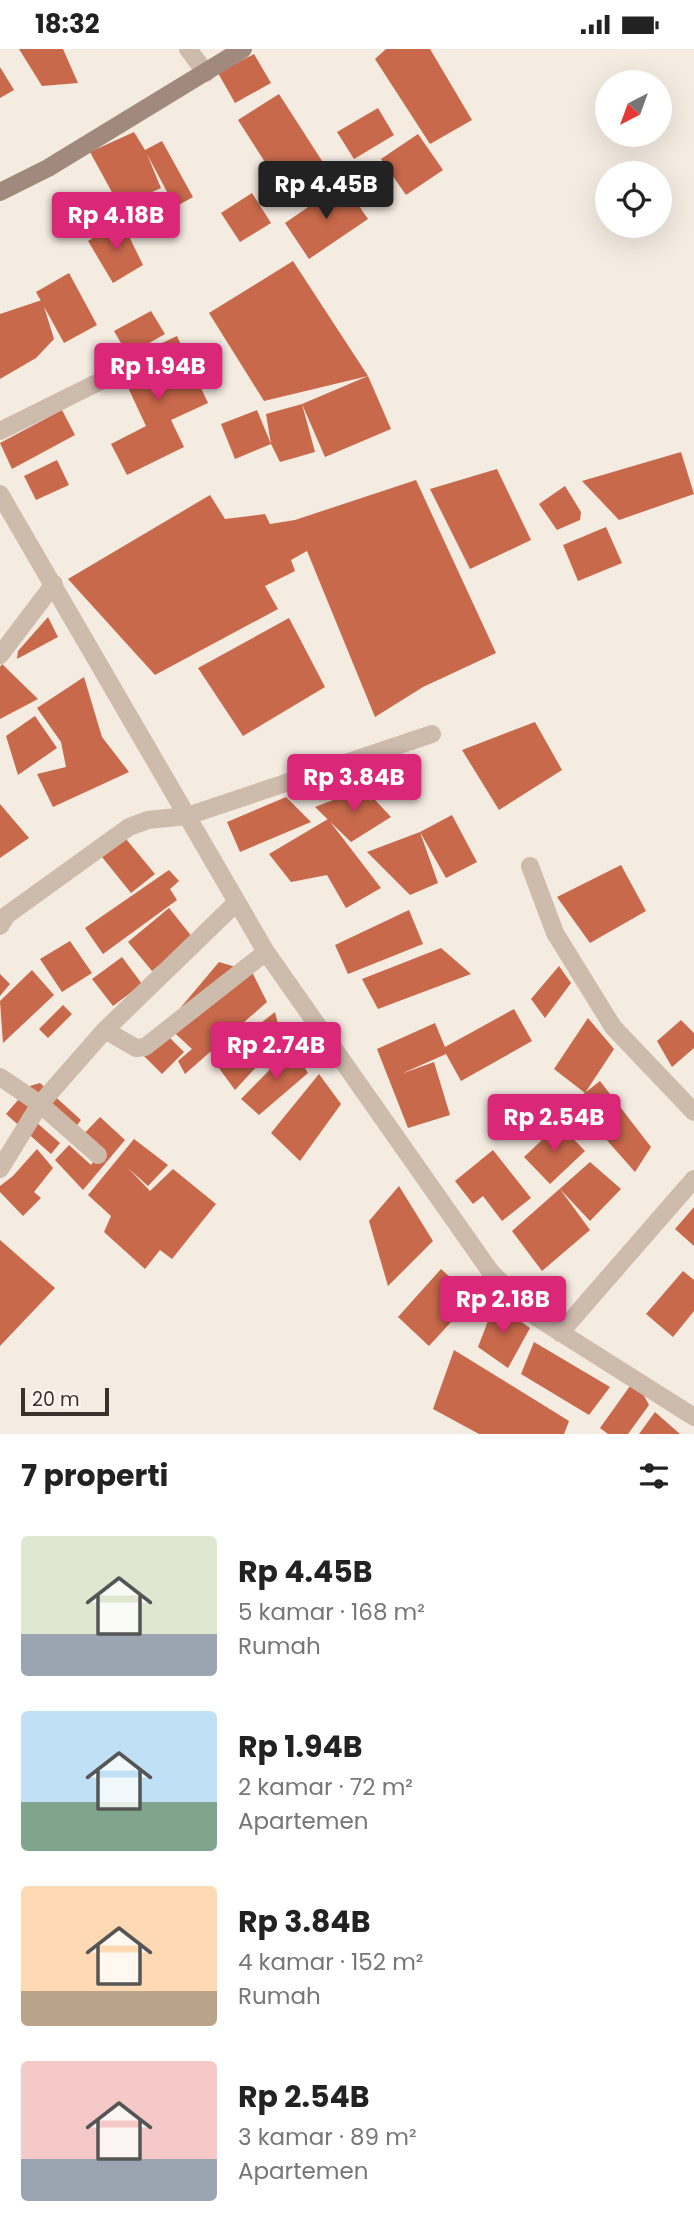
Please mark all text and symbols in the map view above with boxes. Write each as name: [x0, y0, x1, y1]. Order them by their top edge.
text: 18:32: [35, 6, 100, 42]
north arrow: [595, 70, 672, 147]
map controls: [595, 70, 672, 238]
button: locate: [595, 161, 672, 238]
pin: Rp 4.45B: [254, 162, 398, 221]
text: Rp 4.45B: [274, 168, 378, 200]
pin: Rp 4.18B: [44, 193, 188, 252]
text: Rp 4.18B: [68, 199, 164, 231]
pin: Rp 1.94B: [86, 343, 230, 403]
text: Rp 1.94B: [110, 350, 206, 382]
pin: Rp 3.84B: [282, 755, 426, 814]
text: Rp 3.84B: [303, 761, 405, 793]
pin: Rp 2.74B: [204, 1023, 348, 1082]
text: Rp 2.74B: [227, 1029, 325, 1061]
pin: Rp 2.54B: [482, 1095, 626, 1154]
text: Rp 2.54B: [504, 1101, 604, 1133]
pin: Rp 2.18B: [431, 1277, 575, 1336]
text: Rp 2.18B: [456, 1283, 550, 1315]
scale bar: [21, 1385, 108, 1417]
text: 20 m: [32, 1386, 80, 1413]
text: 7 properti: [21, 1454, 168, 1497]
icon: filters: [635, 1457, 673, 1495]
text: Rp 4.45B: [238, 1550, 373, 1593]
icon: home: [77, 1564, 161, 1648]
text: 5 kamar · 168 m²: [238, 1596, 425, 1628]
text: Rumah: [238, 1630, 321, 1662]
text: Rp 1.94B: [238, 1725, 363, 1768]
icon: home: [77, 1739, 161, 1823]
text: 2 kamar · 72 m²: [238, 1771, 413, 1803]
text: Apartemen: [238, 1805, 368, 1837]
text: Rp 3.84B: [238, 1900, 370, 1943]
icon: home: [77, 1914, 161, 1998]
text: 4 kamar · 152 m²: [238, 1946, 423, 1978]
text: Rumah: [238, 1980, 321, 2012]
text: Rp 2.54B: [238, 2075, 369, 2118]
icon: home: [77, 2089, 161, 2173]
text: 3 kamar · 89 m²: [238, 2121, 416, 2153]
text: Apartemen: [238, 2155, 368, 2187]

